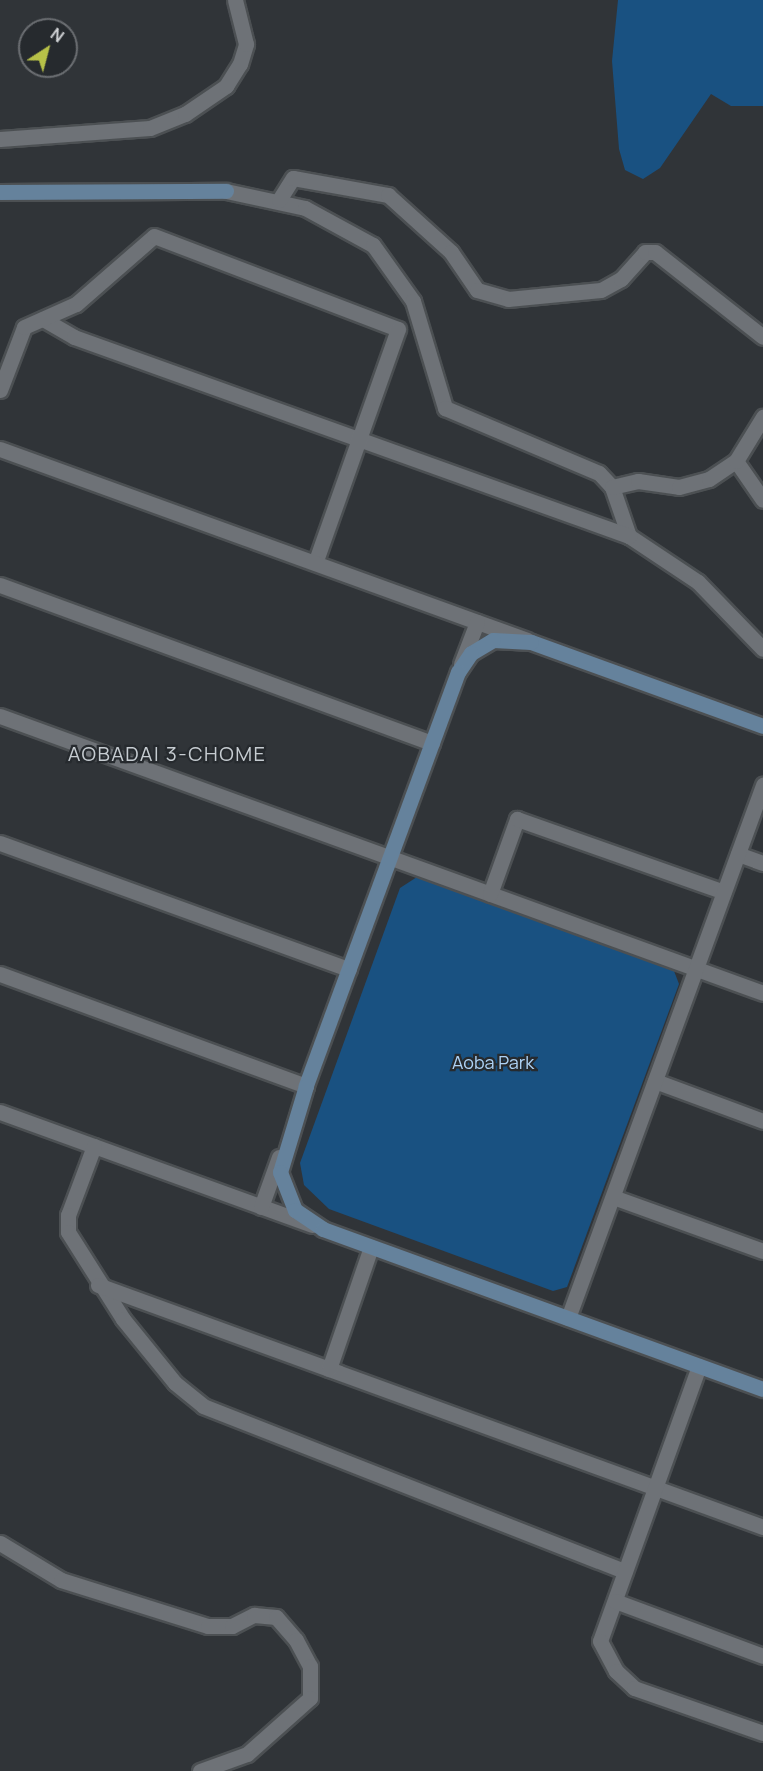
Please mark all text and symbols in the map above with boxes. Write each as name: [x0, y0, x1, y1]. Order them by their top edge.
north arrow: [18, 18, 78, 78]
text: N: [46, 23, 69, 47]
district label: AOBADAI 3-CHOME: [68, 741, 266, 765]
park label: Aoba Park: [452, 1051, 534, 1073]

